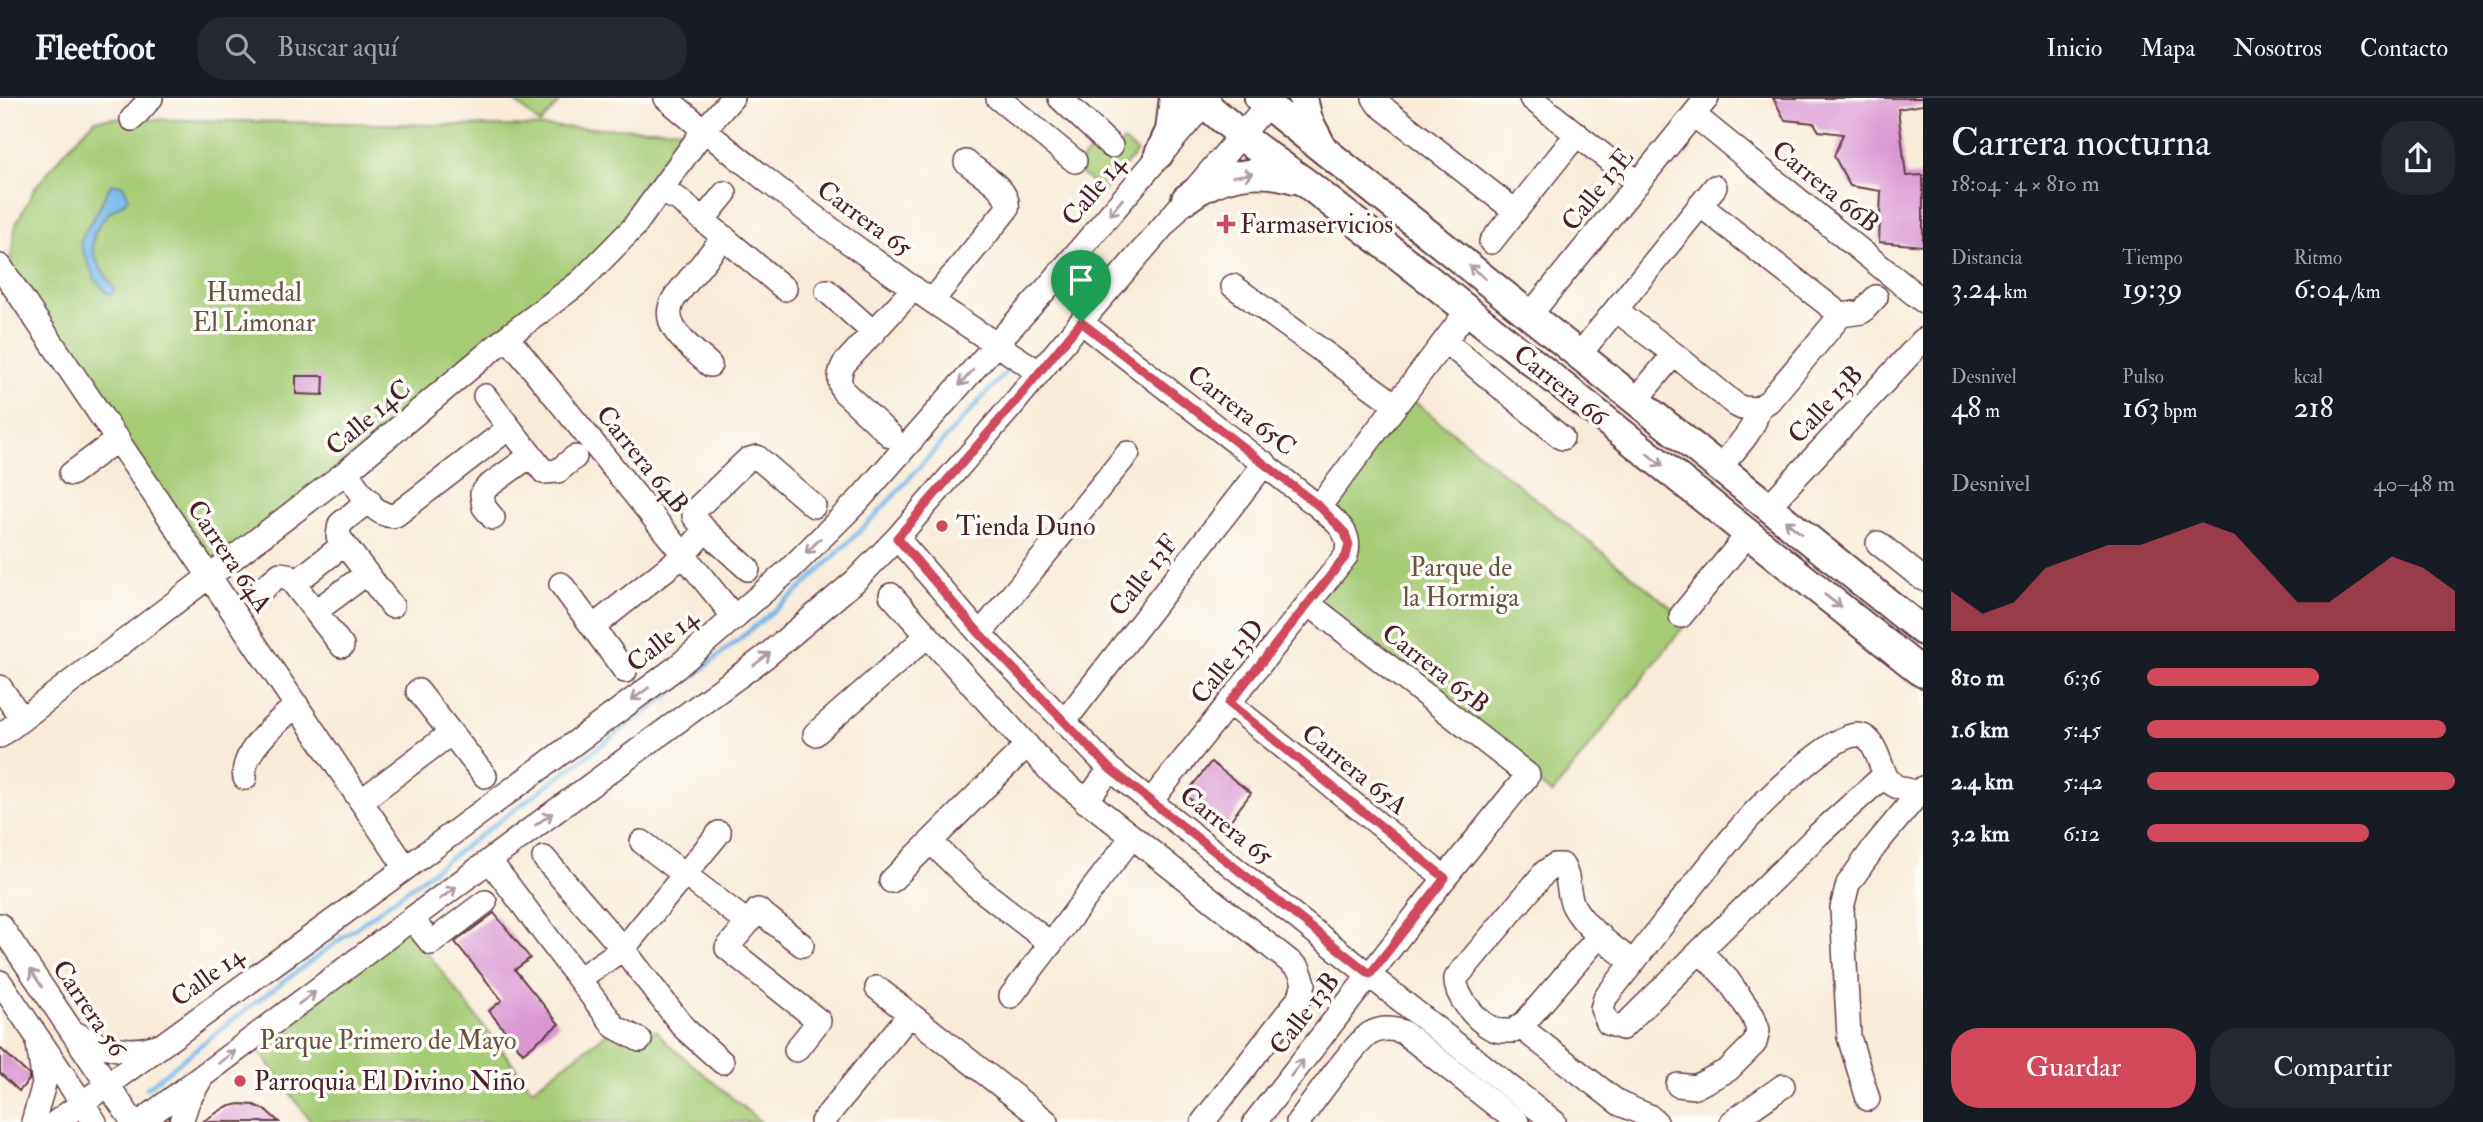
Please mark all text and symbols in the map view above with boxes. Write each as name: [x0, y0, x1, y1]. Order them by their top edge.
search box: [197, 17, 687, 80]
text: Fleetfoot: [35, 28, 155, 69]
icon: search: [221, 29, 259, 67]
text: Buscar aquí: [277, 32, 398, 64]
text: Inicio: [2047, 33, 2102, 64]
text: Mapa: [2140, 33, 2195, 64]
text: Nosotros: [2233, 33, 2322, 64]
text: Contacto: [2360, 33, 2448, 64]
text: Carrera nocturna: [1951, 119, 2211, 167]
button: share: [2381, 121, 2455, 195]
street label: Carrera 66B: [1765, 134, 1886, 240]
street label: Calle 13E: [1555, 142, 1641, 237]
street label: Calle 14: [1055, 148, 1133, 233]
one-way arrow: [1232, 168, 1254, 181]
text: 18:04 · 4 × 810 m: [1951, 169, 2100, 198]
street label: Carrera 65: [810, 173, 919, 264]
one-way arrow: [1108, 197, 1124, 215]
place label: Farmaservicios: [1240, 209, 1393, 241]
marker: Farmaservicios: [1218, 216, 1234, 232]
text: Distancia: [1951, 246, 2022, 270]
text: Tiempo: [2122, 246, 2183, 270]
text: Ritmo: [2294, 246, 2342, 270]
pin: [1051, 250, 1111, 322]
icon: arrive: [1062, 261, 1100, 299]
one-way arrow: [1468, 265, 1487, 280]
text: 3.24: [1951, 270, 2000, 307]
text: 19:39: [2122, 270, 2183, 307]
text: 6:04: [2294, 270, 2348, 307]
park label: Humedal El Limonar: [193, 277, 316, 339]
text: km: [2000, 280, 2028, 304]
text: /km: [2348, 280, 2380, 304]
street label: Carrera 66: [1507, 338, 1615, 435]
street label: Carrera 65C: [1181, 358, 1302, 463]
street label: Calle 13B: [1781, 359, 1870, 451]
text: Desnivel: [1951, 365, 2017, 389]
text: Pulso: [2122, 365, 2164, 389]
text: kcal: [2294, 365, 2323, 389]
one-way arrow: [958, 369, 974, 387]
street label: Calle 14C: [319, 373, 418, 463]
text: 48: [1951, 389, 1981, 426]
text: 163: [2122, 389, 2160, 426]
text: 218: [2294, 389, 2334, 426]
street label: Carrera 64B: [589, 399, 695, 520]
text: m: [1981, 399, 2000, 423]
text: bpm: [2160, 399, 2197, 423]
one-way arrow: [1646, 452, 1664, 467]
text: Desnivel: [1951, 469, 2030, 498]
text: 40–48 m: [2373, 469, 2455, 498]
street label: Carrera 64A: [180, 494, 279, 619]
place label: Tienda Duno: [956, 511, 1095, 543]
marker: Tienda Duno: [934, 518, 950, 534]
one-way arrow: [1785, 519, 1803, 534]
street label: Calle 13F: [1102, 528, 1186, 623]
one-way arrow: [805, 538, 822, 555]
park label: Parque de la Hormiga: [1403, 552, 1520, 614]
one-way arrow: [1824, 594, 1842, 609]
street label: Calle 14: [621, 602, 706, 679]
street label: Calle 13D: [1184, 613, 1272, 710]
street label: Carrera 65B: [1375, 617, 1495, 721]
one-way arrow: [753, 651, 771, 666]
text: 810 m: [1951, 663, 2004, 692]
text: 6:36: [2063, 663, 2101, 692]
one-way arrow: [631, 687, 650, 701]
text: 1.6 km: [1951, 715, 2009, 744]
text: 5:45: [2063, 715, 2101, 744]
street label: Carrera 65A: [1295, 717, 1414, 822]
text: 2.4 km: [1951, 767, 2014, 796]
text: 5:42: [2063, 767, 2103, 796]
street label: Carrera 65: [1173, 779, 1280, 873]
one-way arrow: [535, 812, 553, 827]
text: 3.2 km: [1951, 819, 2010, 848]
text: 6:12: [2063, 819, 2100, 848]
one-way arrow: [438, 885, 457, 900]
street label: Calle 14: [165, 939, 251, 1014]
street label: Carrera 56: [45, 954, 134, 1065]
street label: Calle 13B: [1263, 966, 1347, 1061]
one-way arrow: [28, 969, 43, 988]
one-way arrow: [297, 991, 315, 1006]
park label: Parque Primero de Mayo: [260, 1025, 516, 1057]
button: Guardar: [1951, 1028, 2196, 1108]
button: Compartir: [2210, 1028, 2455, 1108]
one-way arrow: [217, 1050, 236, 1064]
one-way arrow: [1289, 1060, 1304, 1078]
place label: Parroquia El Divino Niño: [254, 1066, 525, 1098]
marker: Parroquia El Divino Niño: [232, 1073, 248, 1089]

